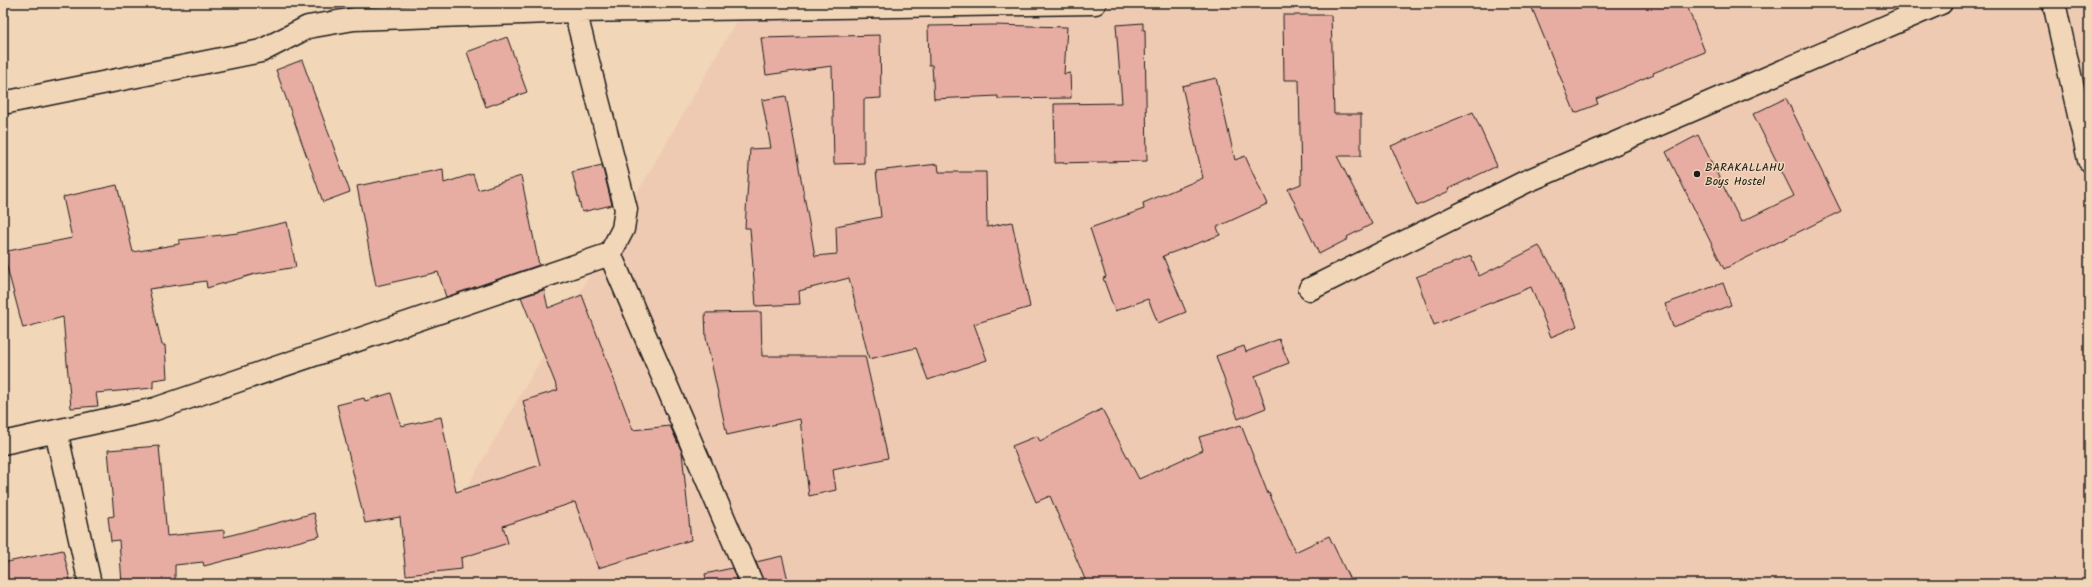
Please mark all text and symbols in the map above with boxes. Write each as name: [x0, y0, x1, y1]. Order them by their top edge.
place label: BARAKALLAHU Boys Hostel: [1705, 158, 1784, 191]
marker: BARAKALLAHU Boys Hostel: [1692, 169, 1702, 179]

